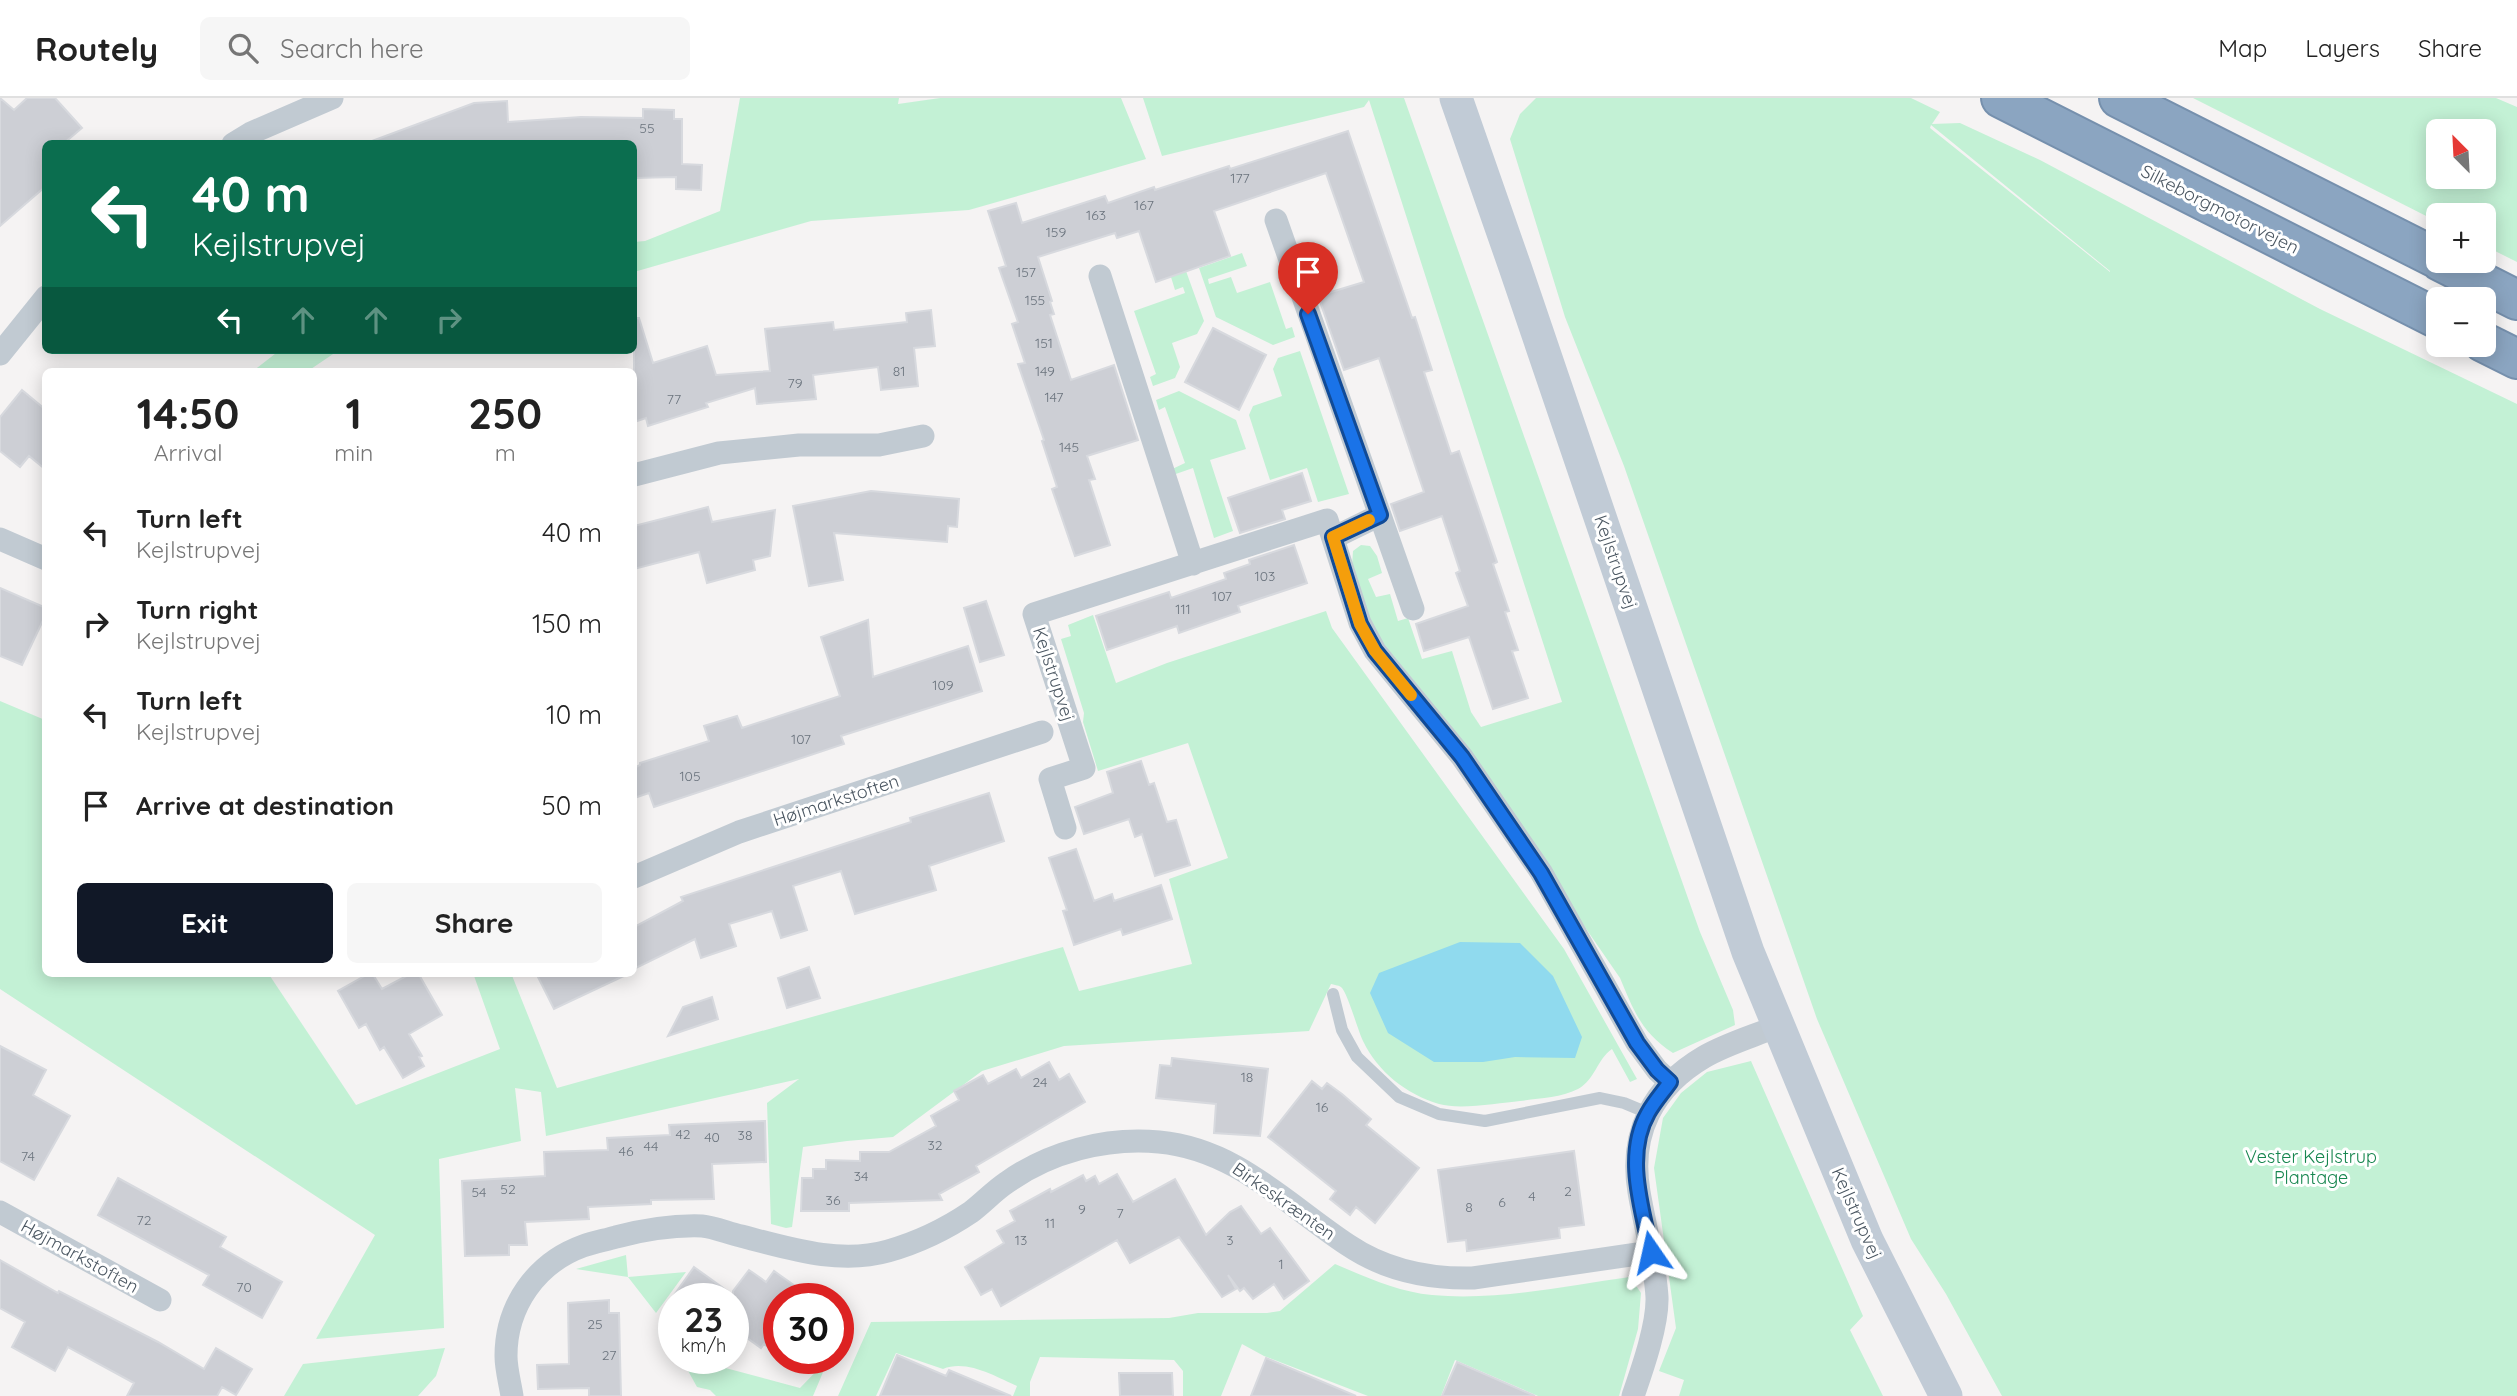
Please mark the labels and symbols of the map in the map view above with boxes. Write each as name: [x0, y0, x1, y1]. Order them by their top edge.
house number: 55: [639, 119, 655, 137]
north arrow: [2426, 119, 2496, 189]
street label: Silkeborgmotorvejen: [2137, 159, 2303, 259]
house number: 177: [1230, 169, 1250, 187]
house number: 167: [1134, 196, 1154, 214]
house number: 163: [1086, 206, 1106, 224]
house number: 159: [1046, 223, 1066, 241]
pin: [1278, 242, 1338, 314]
house number: 157: [1016, 263, 1036, 281]
house number: 155: [1025, 291, 1045, 309]
house number: 151: [1035, 334, 1053, 352]
house number: 81: [893, 362, 905, 380]
house number: 149: [1035, 362, 1055, 380]
house number: 79: [788, 374, 803, 392]
house number: 147: [1044, 388, 1064, 406]
house number: 77: [667, 390, 681, 408]
house number: 145: [1059, 438, 1079, 456]
street label: Kejlstrupvej: [1589, 512, 1643, 612]
house number: 103: [1255, 567, 1275, 585]
house number: 107: [1212, 587, 1232, 605]
house number: 111: [1175, 600, 1191, 618]
street label: Kejlstrupvej: [1028, 624, 1080, 724]
house number: 109: [932, 676, 954, 694]
house number: 107: [791, 730, 811, 748]
house number: 105: [679, 767, 701, 785]
street label: Højmarkstoften: [770, 769, 902, 831]
house number: 18: [1241, 1068, 1253, 1086]
house number: 24: [1033, 1073, 1047, 1091]
house number: 16: [1316, 1098, 1329, 1116]
house number: 42: [675, 1125, 691, 1143]
house number: 38: [738, 1126, 752, 1144]
house number: 40: [704, 1128, 720, 1146]
house number: 32: [927, 1136, 943, 1154]
house number: 44: [644, 1137, 658, 1155]
house number: 46: [619, 1142, 634, 1160]
park label: Vester Kejlstrup Plantage: [2245, 1145, 2377, 1189]
house number: 74: [21, 1147, 35, 1165]
street label: Birkeskrænten: [1228, 1157, 1340, 1245]
street label: Kejlstrupvej: [1827, 1164, 1887, 1262]
house number: 34: [854, 1167, 868, 1185]
house number: 52: [500, 1180, 516, 1198]
house number: 2: [1564, 1182, 1572, 1200]
house number: 54: [471, 1183, 487, 1201]
house number: 4: [1528, 1187, 1536, 1205]
house number: 36: [826, 1191, 841, 1209]
house number: 6: [1498, 1193, 1506, 1211]
house number: 8: [1465, 1198, 1473, 1216]
house number: 9: [1078, 1200, 1086, 1218]
house number: 7: [1116, 1204, 1124, 1222]
house number: 72: [137, 1211, 152, 1229]
street label: Højmarkstoften: [17, 1214, 143, 1298]
house number: 11: [1045, 1214, 1055, 1232]
position arrow: [1614, 1215, 1688, 1289]
house number: 13: [1015, 1231, 1027, 1249]
house number: 3: [1226, 1231, 1234, 1249]
house number: 1: [1278, 1255, 1284, 1273]
house number: 70: [236, 1278, 252, 1296]
speed limit sign: 30: [763, 1283, 854, 1374]
house number: 25: [587, 1315, 603, 1333]
house number: 27: [602, 1346, 616, 1364]

